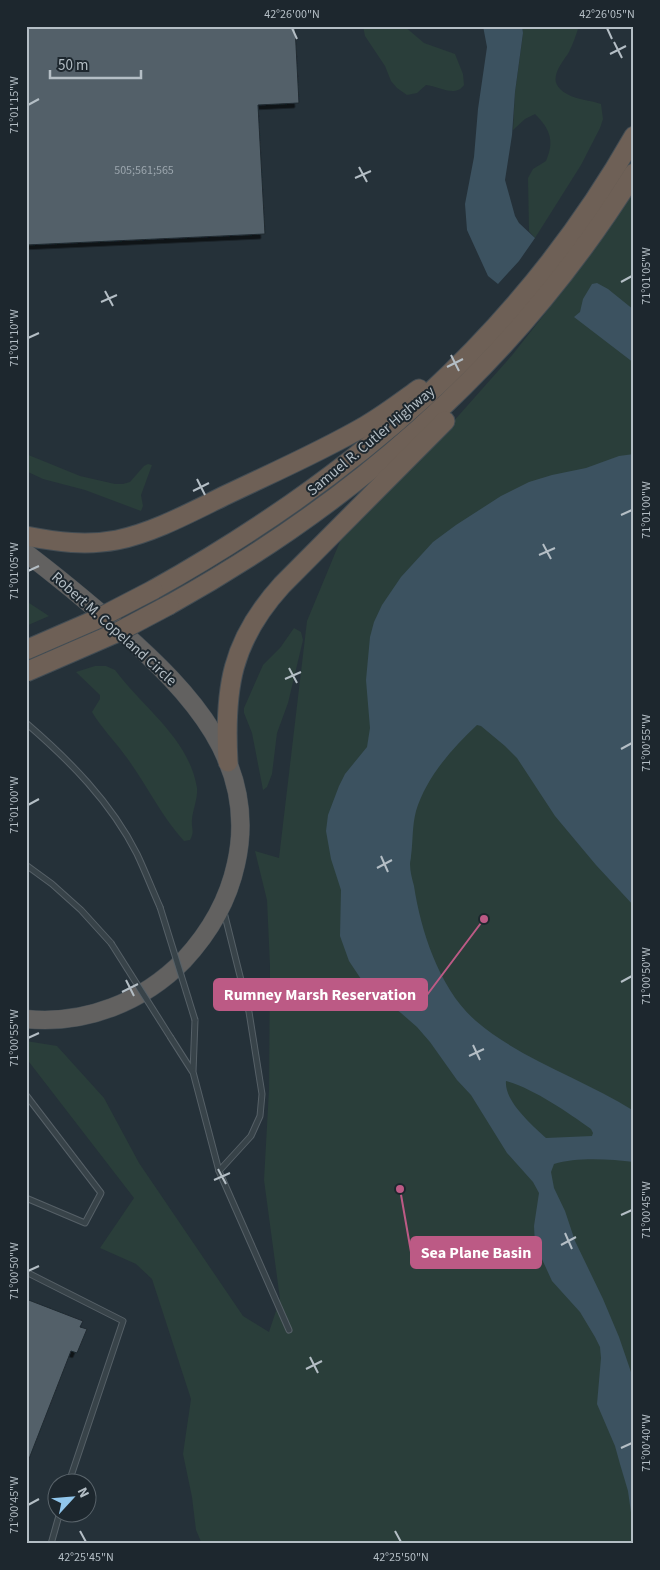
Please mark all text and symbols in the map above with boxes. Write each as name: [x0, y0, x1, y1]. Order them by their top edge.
text: 42°26'00"N: [264, 6, 320, 23]
text: 42°26'05"N: [579, 6, 635, 23]
scale bar: [50, 48, 141, 80]
text: 50 m: [58, 55, 88, 76]
text: 71°01'15"W: [6, 76, 23, 134]
house number: 505;561;565: [114, 162, 174, 179]
text: 71°01'05"W: [638, 247, 655, 305]
text: 71°01'10"W: [6, 309, 23, 367]
street label: Samuel R. Cutler Highway: [303, 381, 439, 501]
text: 71°01'00"W: [638, 481, 655, 539]
text: 71°01'05"W: [6, 542, 23, 600]
street label: Robert M. Copeland Circle: [47, 567, 181, 691]
text: 71°00'55"W: [638, 714, 655, 772]
text: 71°01'00"W: [6, 776, 23, 834]
text: 71°00'50"W: [638, 947, 655, 1005]
callout: Rumney Marsh Reservation: [214, 979, 427, 1010]
text: Rumney Marsh Reservation: [224, 984, 416, 1006]
text: 71°00'55"W: [6, 1009, 23, 1067]
text: 71°00'45"W: [638, 1181, 655, 1239]
callout: Sea Plane Basin: [411, 1237, 541, 1268]
text: 71°00'50"W: [6, 1242, 23, 1300]
text: Sea Plane Basin: [421, 1242, 531, 1264]
text: 71°00'40"W: [638, 1414, 655, 1472]
north arrow: [48, 1472, 98, 1522]
text: 71°00'45"W: [6, 1476, 23, 1534]
text: N: [72, 1484, 94, 1501]
text: 42°25'45"N: [58, 1549, 114, 1566]
text: 42°25'50"N: [373, 1549, 429, 1566]

